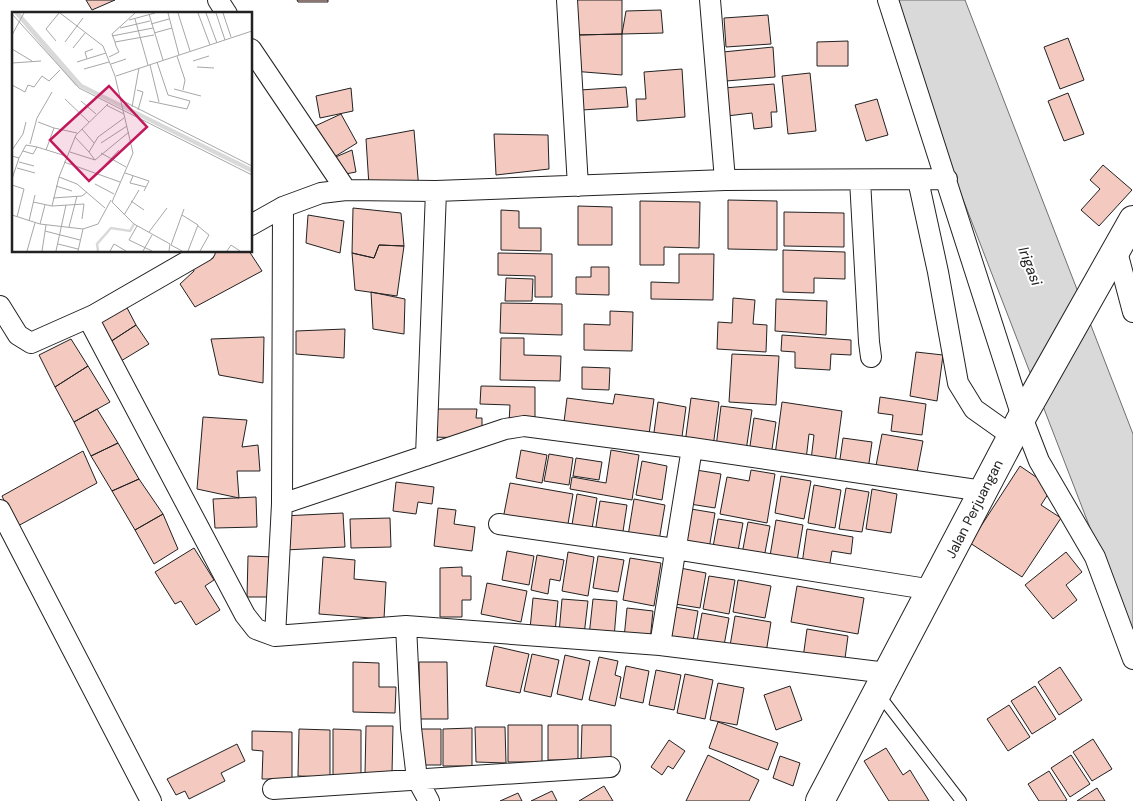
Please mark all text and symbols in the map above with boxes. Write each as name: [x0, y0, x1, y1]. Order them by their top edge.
inset map: [12, 12, 252, 252]
water label: Irigasi: [1013, 244, 1047, 289]
street label: Jalan Perjuangan: [941, 457, 1007, 561]

